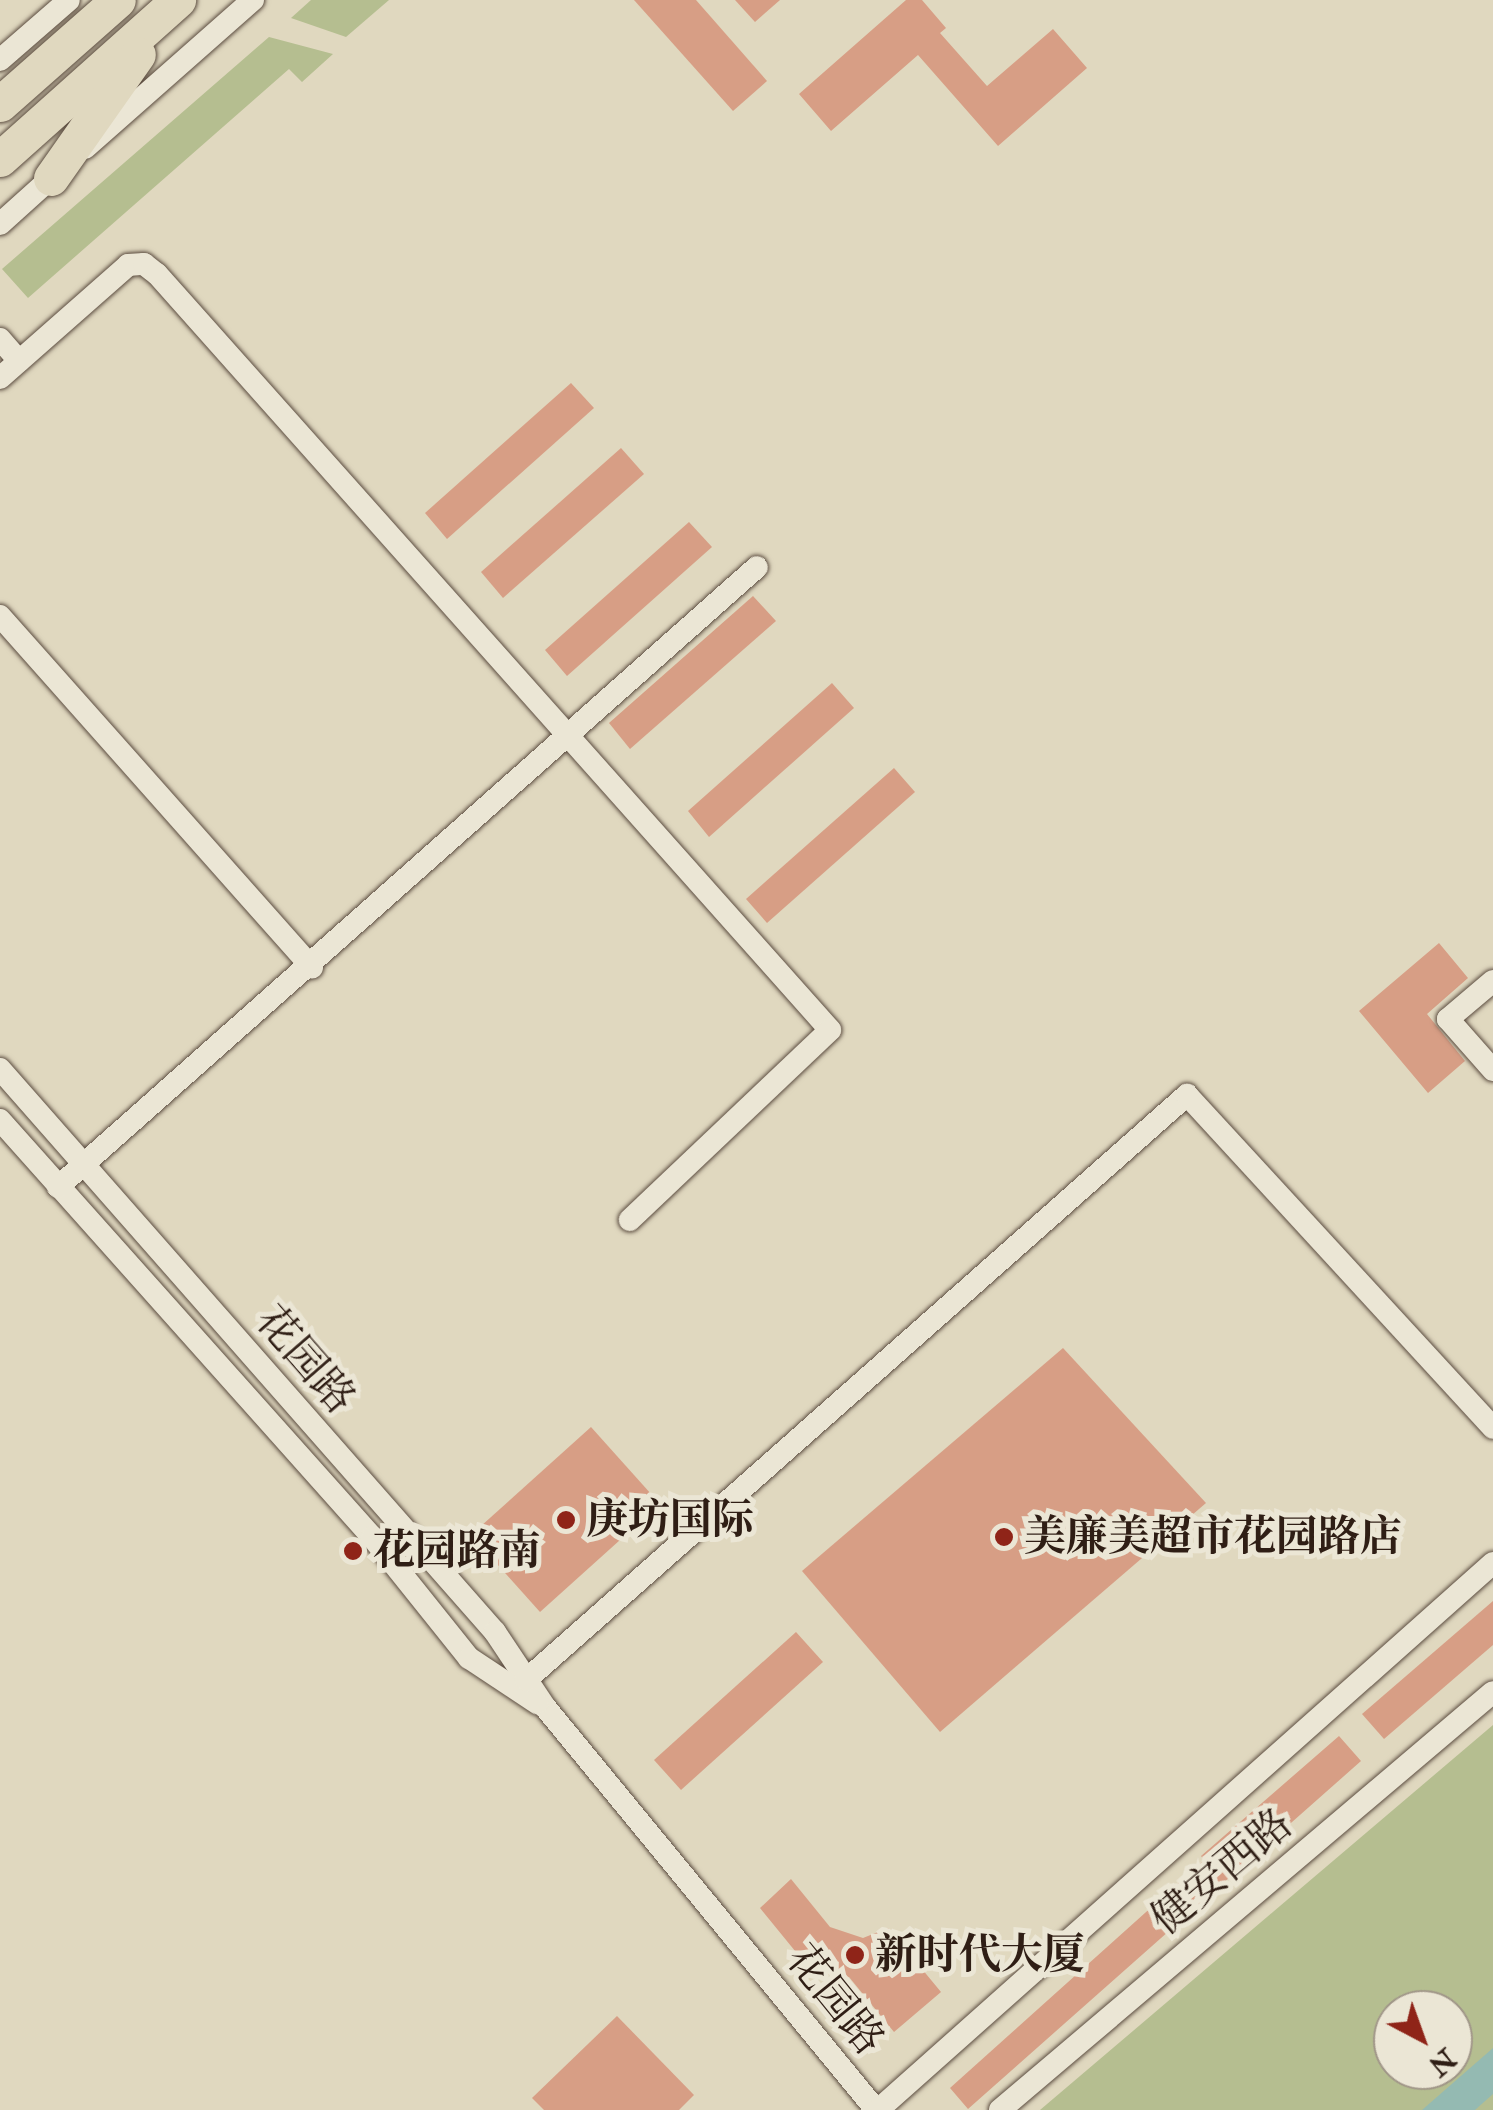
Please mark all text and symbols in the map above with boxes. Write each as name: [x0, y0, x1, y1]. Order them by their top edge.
street label: 花园路: [245, 1296, 365, 1424]
place label: 庚坊国际: [586, 1495, 754, 1545]
marker: 庚坊国际: [555, 1509, 577, 1531]
place label: 美廉美超市花园路店: [1024, 1512, 1402, 1562]
place label: 花园路南: [373, 1526, 541, 1576]
marker: 美廉美超市花园路店: [993, 1526, 1015, 1548]
marker: 花园路南: [342, 1540, 364, 1562]
street label: 健安西路: [1141, 1799, 1303, 1945]
place label: 新时代大厦: [875, 1930, 1085, 1980]
street label: 花园路: [776, 1935, 894, 2065]
marker: 新时代大厦: [844, 1944, 866, 1966]
north arrow: [1373, 1990, 1473, 2090]
text: N: [1421, 2040, 1463, 2083]

